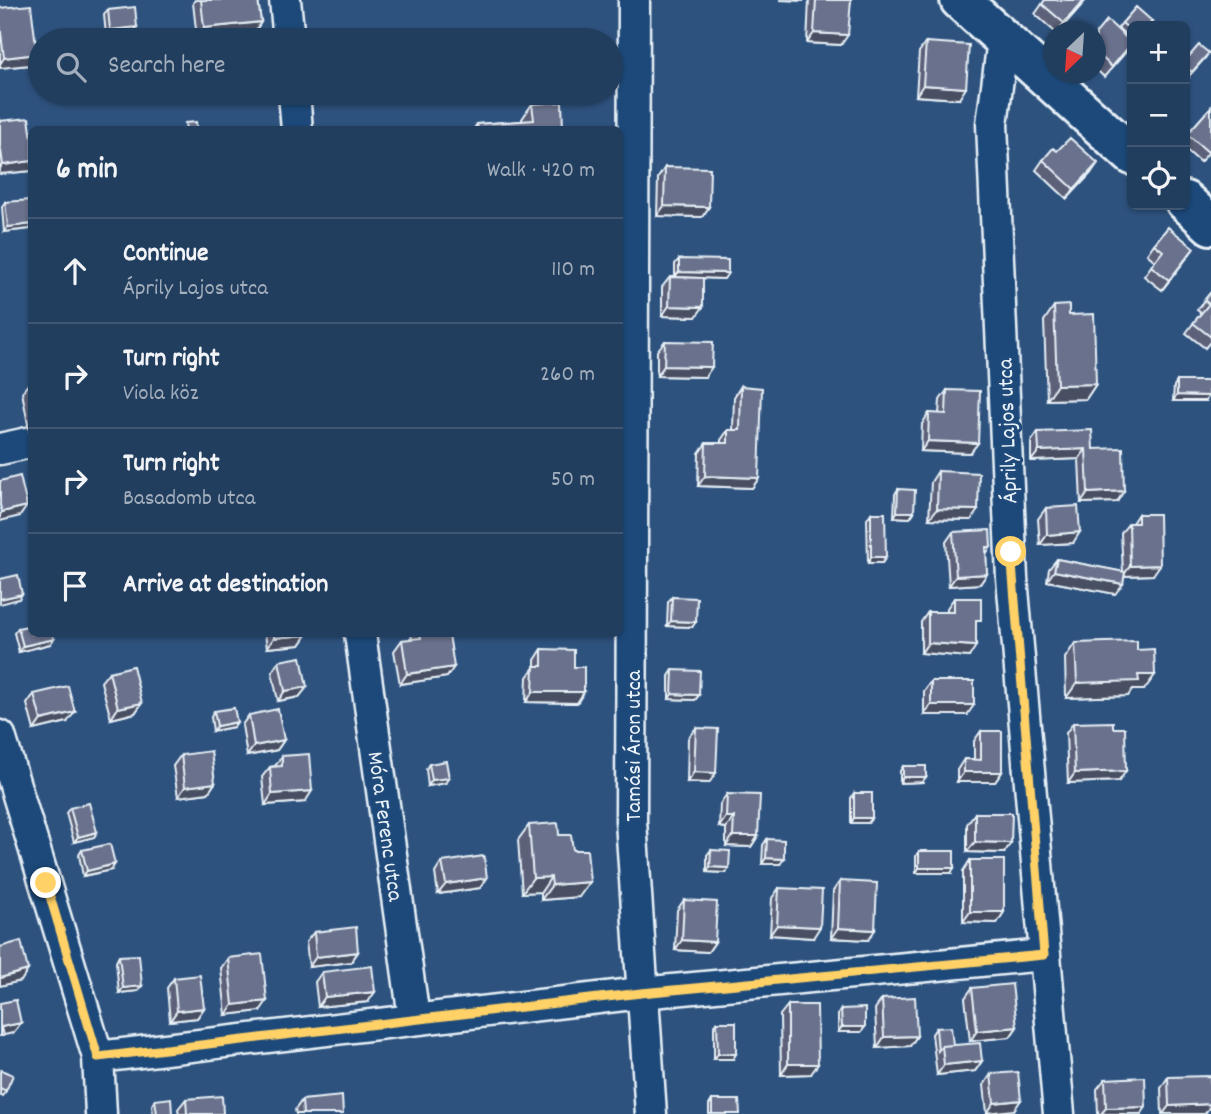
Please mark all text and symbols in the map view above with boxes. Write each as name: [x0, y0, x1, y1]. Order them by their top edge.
north arrow: [1043, 21, 1106, 84]
map controls: [1127, 21, 1190, 210]
button: +: [1127, 21, 1190, 84]
search box: [28, 28, 623, 105]
icon: search: [52, 48, 90, 86]
text: Search here: [108, 48, 226, 85]
button: −: [1127, 84, 1190, 147]
button: locate: [1127, 147, 1190, 210]
text: 6 min: [56, 150, 118, 193]
text: Walk · 420 m: [487, 155, 595, 188]
text: Continue: [123, 236, 208, 273]
icon: ahead: [56, 252, 94, 290]
text: 110 m: [551, 254, 595, 287]
text: Áprily Lajos utca: [123, 273, 268, 306]
text: Turn right: [123, 341, 220, 378]
icon: right: [56, 357, 94, 395]
street label: Áprily Lajos utca: [990, 357, 1029, 504]
text: 260 m: [540, 359, 595, 392]
text: Viola köz: [123, 378, 198, 411]
text: Turn right: [123, 446, 220, 483]
icon: right: [56, 462, 94, 500]
text: 50 m: [551, 464, 595, 497]
text: Basadomb utca: [123, 483, 256, 516]
route start: [995, 536, 1026, 567]
icon: arrive: [56, 567, 94, 605]
text: Arrive at destination: [123, 567, 328, 604]
street label: Tamási Áron utca: [619, 669, 652, 822]
street label: Móra Ferenc utca: [357, 749, 411, 905]
route end: [30, 867, 61, 898]

